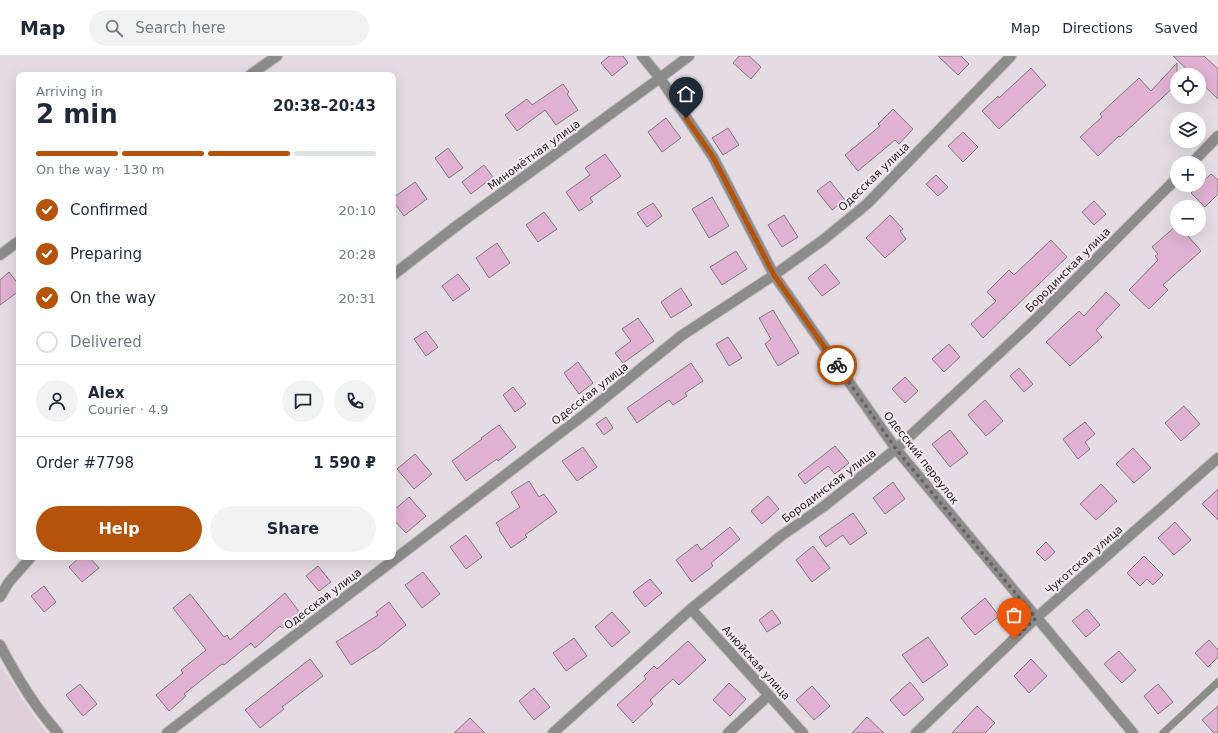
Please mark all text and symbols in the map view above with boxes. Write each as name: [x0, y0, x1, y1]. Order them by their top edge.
search box: [89, 10, 369, 46]
text: Map: [20, 17, 65, 39]
icon: search: [103, 17, 125, 39]
text: Search here: [135, 19, 225, 37]
text: Map: [1011, 20, 1040, 36]
text: Directions: [1062, 20, 1133, 36]
text: Saved: [1155, 20, 1198, 36]
map controls: [1170, 68, 1206, 236]
button: locate: [1170, 68, 1206, 104]
pin: [669, 77, 703, 118]
icon: home: [675, 83, 697, 105]
text: Arriving in: [36, 84, 103, 99]
text: 20:38–20:43: [273, 97, 376, 115]
text: 2 min: [36, 99, 118, 129]
button: layers: [1170, 112, 1206, 148]
street label: Миномётная улица: [485, 117, 583, 193]
street label: Одесская улица: [836, 140, 912, 214]
button: +: [1170, 156, 1206, 192]
text: On the way · 130 m: [36, 162, 164, 177]
icon: check: [36, 199, 58, 221]
button: −: [1170, 200, 1206, 236]
text: Confirmed: [70, 201, 148, 219]
text: 20:10: [339, 203, 376, 218]
street label: Бородинская улица: [1023, 225, 1113, 315]
icon: check: [36, 243, 58, 265]
text: Preparing: [70, 245, 142, 263]
text: 20:28: [339, 247, 376, 262]
icon: check: [36, 287, 58, 309]
text: On the way: [70, 289, 156, 307]
text: 20:31: [339, 291, 376, 306]
text: Delivered: [70, 333, 142, 351]
courier: [817, 345, 857, 385]
icon: bike: [826, 354, 848, 376]
street label: Одесская улица: [549, 360, 631, 428]
button: person: [36, 380, 78, 422]
button: chat: [282, 380, 324, 422]
button: phone: [334, 380, 376, 422]
text: Alex: [88, 384, 125, 402]
text: Courier · 4.9: [88, 402, 169, 417]
street label: Одесский переулок: [881, 409, 961, 507]
street label: Бородинская улица: [779, 446, 879, 526]
text: Order #7798: [36, 454, 134, 472]
text: 1 590 ₽: [313, 454, 376, 472]
button: Help: [36, 506, 202, 552]
button: Share: [210, 506, 376, 552]
street label: Чукотская улица: [1043, 523, 1125, 597]
street label: Одесская улица: [282, 566, 364, 632]
pin: [997, 598, 1031, 639]
icon: bag: [1003, 604, 1025, 626]
street label: Анюйская улица: [719, 623, 793, 703]

